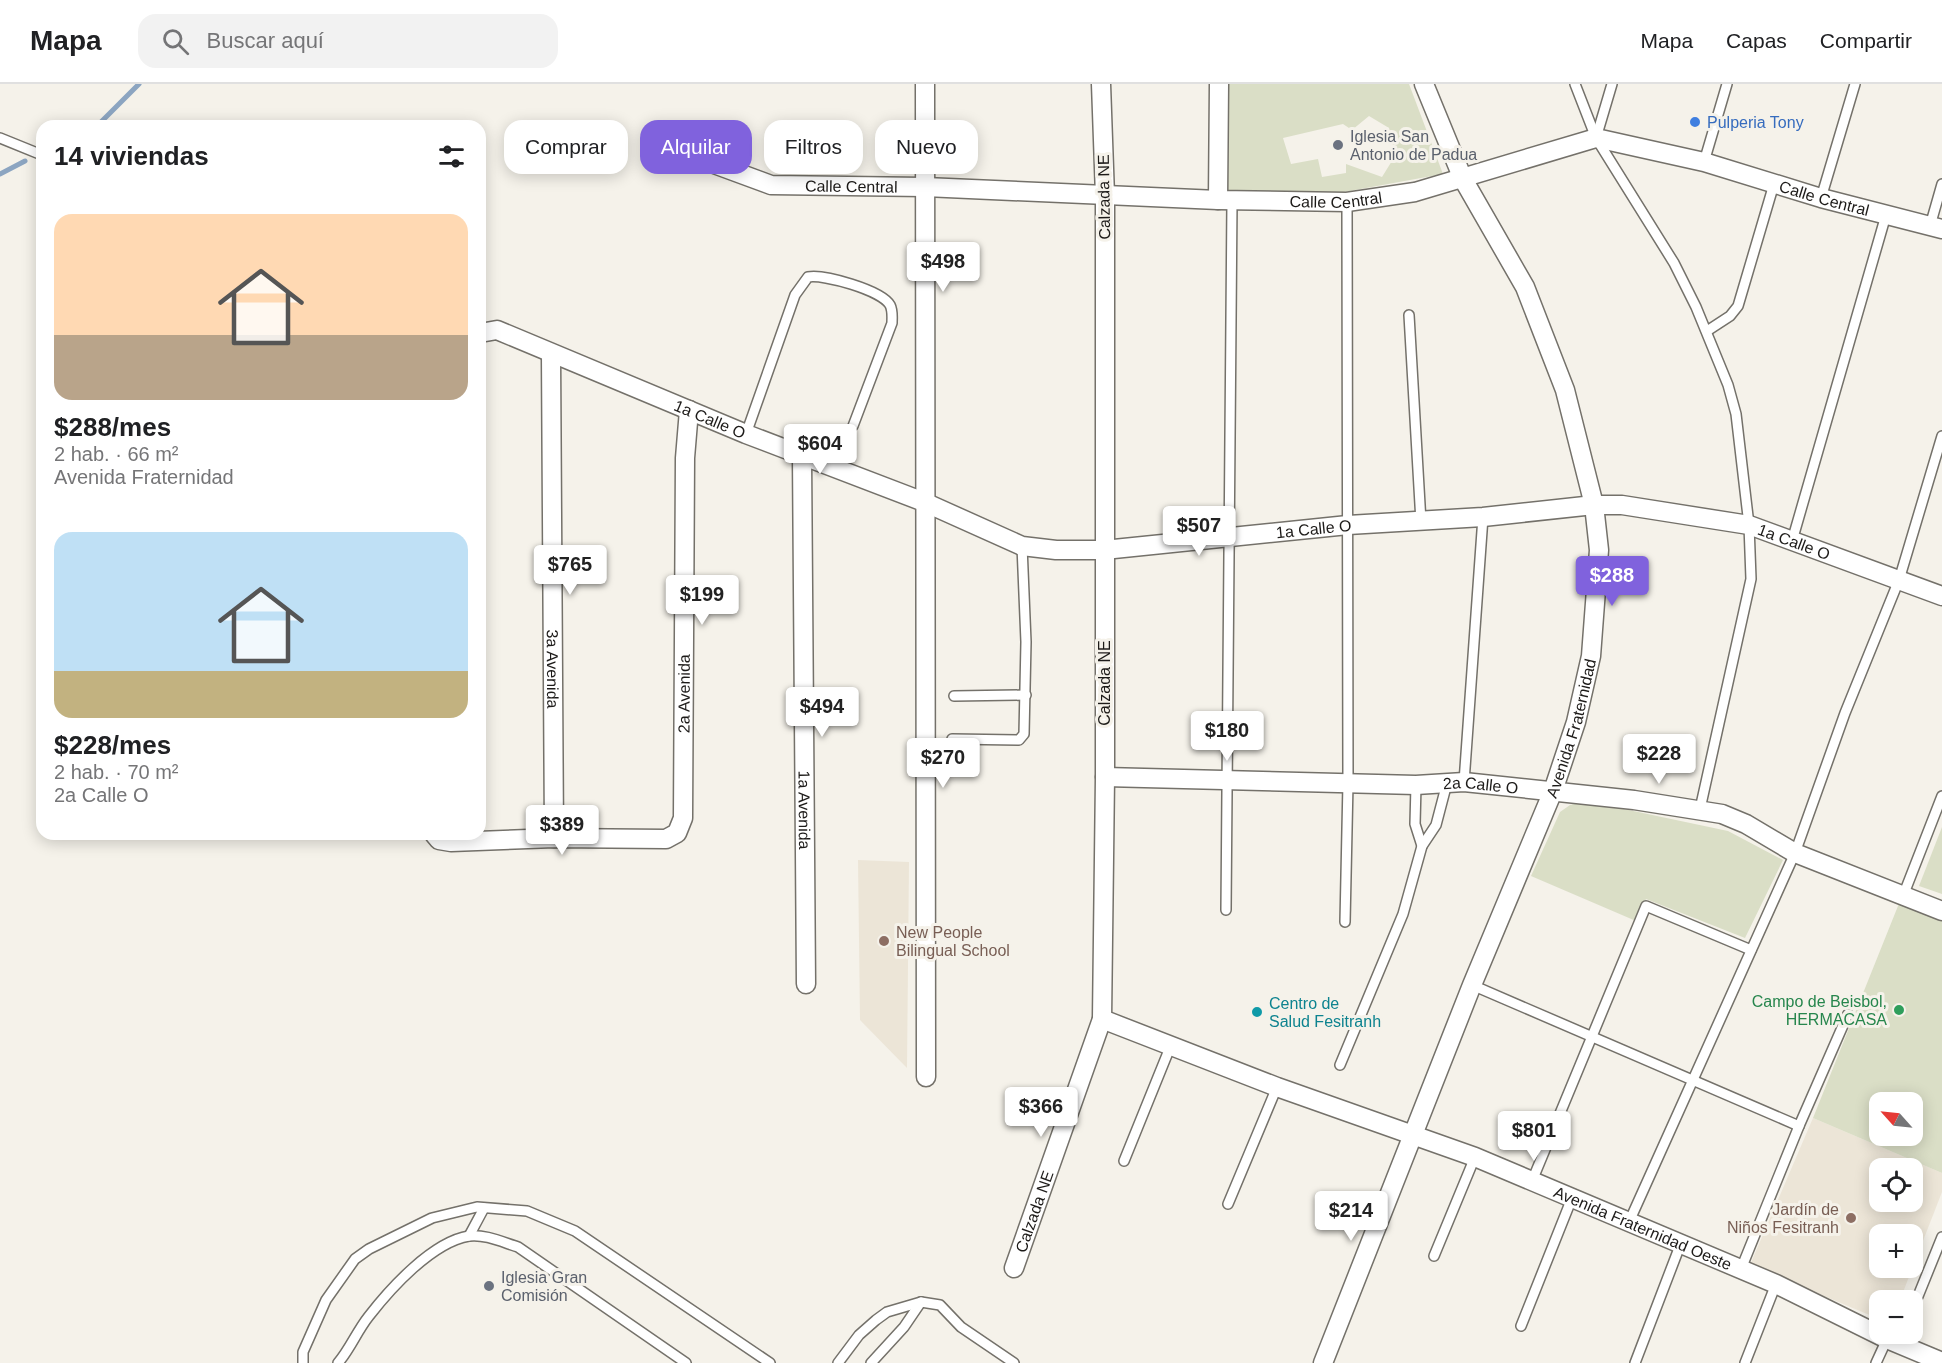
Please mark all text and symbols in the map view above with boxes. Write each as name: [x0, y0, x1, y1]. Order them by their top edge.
search box: [138, 14, 558, 68]
text: Mapa: [30, 25, 102, 56]
icon: search: [159, 25, 192, 58]
text: Buscar aquí: [207, 28, 324, 53]
text: Mapa: [1641, 29, 1693, 52]
text: Capas: [1726, 29, 1787, 52]
text: Compartir: [1820, 29, 1912, 52]
place label: Pulperia Tony: [1707, 114, 1804, 131]
marker: Pulperia Tony: [1688, 115, 1702, 129]
chip: Comprar: [504, 120, 628, 174]
chip: Alquilar: [640, 120, 752, 174]
chip: Filtros: [764, 120, 863, 174]
chip: Nuevo: [875, 120, 978, 174]
place label: Iglesia San Antonio de Padua: [1350, 128, 1477, 163]
marker: Iglesia San Antonio de Padua: [1331, 138, 1345, 152]
icon: filters: [435, 140, 468, 173]
text: 14 viviendas: [54, 141, 209, 171]
street label: Calzada NE: [1095, 154, 1113, 240]
street label: Calle Central: [805, 177, 898, 195]
street label: Calle Central: [1777, 177, 1871, 219]
street label: Calle Central: [1290, 188, 1383, 211]
pin: $498: [907, 242, 979, 293]
text: $498: [921, 250, 965, 272]
icon: home: [207, 253, 315, 361]
street label: 1a Calle O: [672, 397, 748, 441]
text: $288/mes: [54, 412, 171, 442]
pin: $604: [784, 424, 856, 475]
text: $604: [798, 432, 842, 454]
text: 2 hab. · 66 m²: [54, 443, 179, 465]
text: Avenida Fraternidad: [54, 466, 234, 488]
pin: $507: [1163, 506, 1235, 557]
text: $507: [1177, 514, 1221, 536]
street label: 1a Calle O: [1275, 516, 1352, 541]
street label: 1a Calle O: [1756, 521, 1832, 563]
pin: $765: [534, 545, 606, 596]
text: $765: [548, 553, 592, 575]
pin: $288: [1576, 556, 1648, 607]
text: $288: [1590, 564, 1634, 586]
icon: home: [207, 571, 315, 679]
pin: $199: [666, 575, 738, 626]
text: $199: [680, 583, 724, 605]
street label: 3a Avenida: [544, 629, 562, 709]
street label: Calzada NE: [1096, 640, 1113, 726]
street label: 2a Avenida: [675, 654, 692, 733]
street label: Avenida Fraternidad: [1543, 657, 1599, 800]
pin: $494: [786, 687, 858, 738]
text: $494: [800, 695, 844, 717]
pin: $180: [1191, 711, 1263, 762]
text: $180: [1205, 719, 1249, 741]
text: $228/mes: [54, 730, 171, 760]
pin: $228: [1623, 734, 1695, 785]
pin: $270: [907, 738, 979, 789]
text: $228: [1637, 742, 1681, 764]
text: $270: [921, 746, 965, 768]
text: 2 hab. · 70 m²: [54, 761, 179, 783]
street label: 1a Avenida: [796, 770, 813, 850]
street label: 2a Calle O: [1442, 773, 1519, 796]
text: 2a Calle O: [54, 784, 149, 806]
pin: $389: [526, 805, 598, 856]
text: $389: [540, 813, 584, 835]
place label: New People Bilingual School: [896, 924, 1010, 959]
marker: New People Bilingual School: [877, 934, 891, 948]
place label: Campo de Beisbol, HERMACASA: [1752, 993, 1887, 1028]
place label: Centro de Salud Fesitranh: [1269, 995, 1381, 1030]
marker: Campo de Beisbol, HERMACASA: [1892, 1003, 1906, 1017]
marker: Centro de Salud Fesitranh: [1250, 1005, 1264, 1019]
pin: $366: [1005, 1087, 1077, 1138]
north arrow: [1869, 1092, 1923, 1146]
map controls: [1869, 1092, 1923, 1344]
text: $366: [1019, 1095, 1063, 1117]
pin: $801: [1498, 1111, 1570, 1162]
text: $801: [1512, 1119, 1556, 1141]
button: locate: [1869, 1158, 1923, 1212]
street label: Calzada NE: [1012, 1168, 1056, 1255]
street label: Avenida Fraternidad Oeste: [1552, 1183, 1734, 1273]
pin: $214: [1315, 1191, 1387, 1242]
text: $214: [1329, 1199, 1373, 1221]
place label: Jardín de Niños Fesitranh: [1727, 1201, 1839, 1236]
marker: Jardín de Niños Fesitranh: [1844, 1211, 1858, 1225]
button: +: [1869, 1224, 1923, 1278]
place label: Iglesia Gran Comisión: [501, 1269, 587, 1304]
marker: Iglesia Gran Comisión: [482, 1279, 496, 1293]
button: −: [1869, 1290, 1923, 1344]

